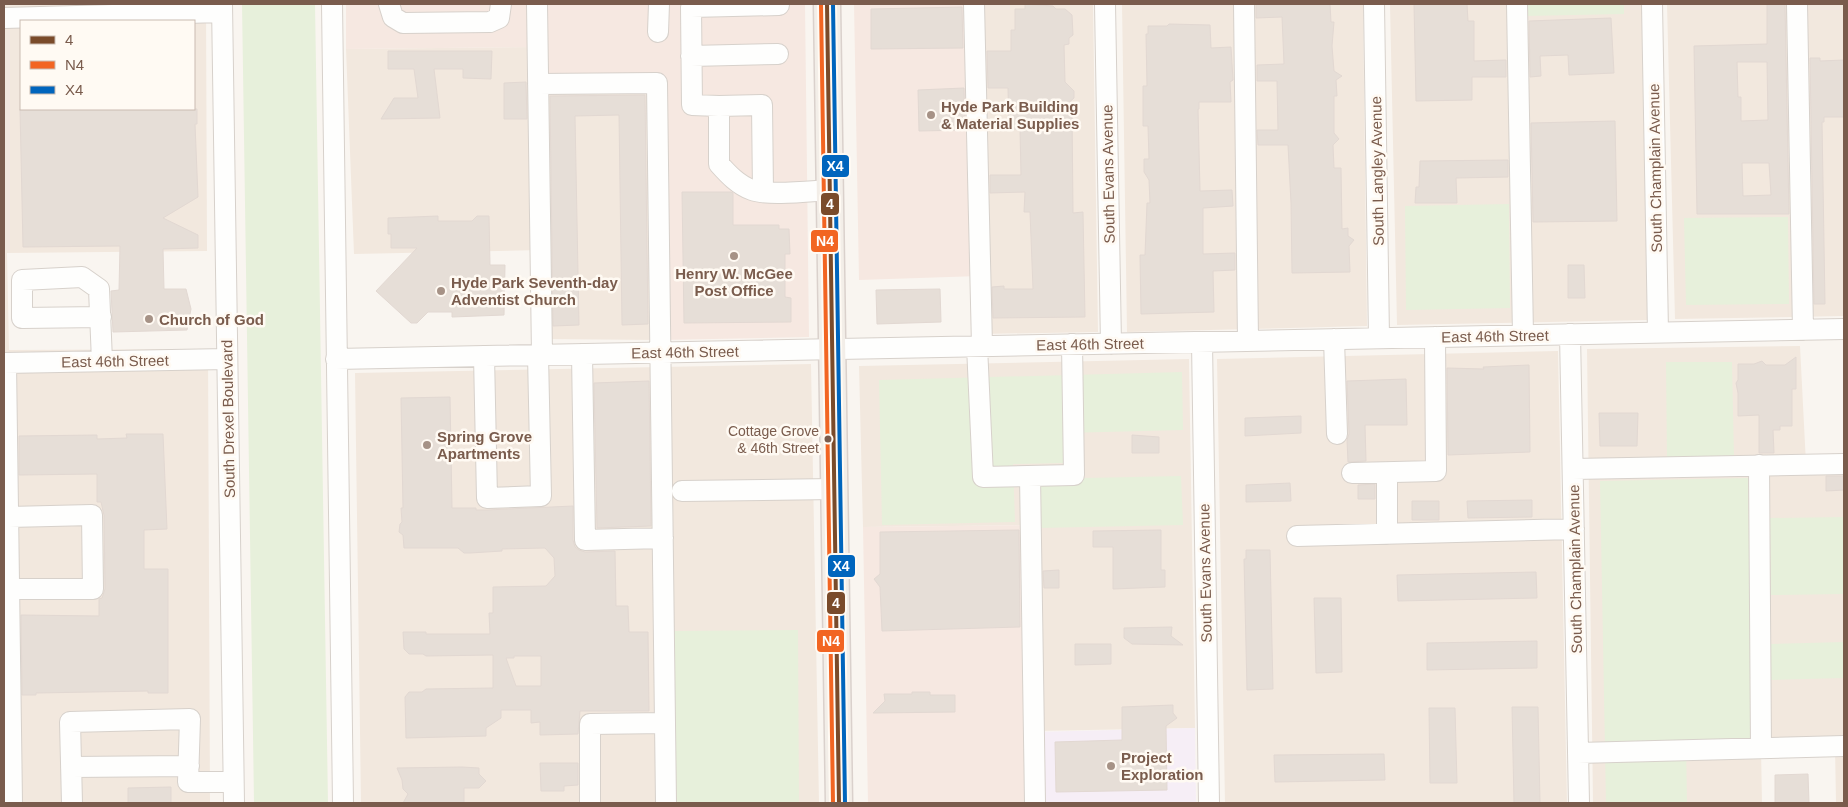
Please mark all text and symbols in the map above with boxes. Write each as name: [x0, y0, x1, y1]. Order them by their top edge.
legend: [20, 20, 195, 110]
text: 4: [65, 31, 73, 48]
text: N4: [65, 56, 84, 73]
text: X4: [65, 81, 83, 98]
street label: South Champlain Avenue: [1645, 83, 1665, 253]
street label: South Langley Avenue: [1367, 96, 1387, 246]
place label: Hyde Park Building & Material Supplies: [941, 98, 1079, 132]
street label: South Evans Avenue: [1098, 104, 1118, 244]
marker: Hyde Park Building & Material Supplies: [925, 109, 937, 121]
line badge: X4: [821, 154, 850, 178]
text: X4: [826, 158, 844, 174]
line badge: 4: [820, 192, 840, 216]
text: 4: [826, 196, 834, 212]
line badge: N4: [810, 229, 839, 253]
text: N4: [816, 233, 834, 249]
marker: Henry W. McGee Post Office: [728, 250, 740, 262]
place label: Henry W. McGee Post Office: [675, 265, 793, 299]
place label: Hyde Park Seventh-day Adventist Church: [451, 274, 618, 308]
marker: Hyde Park Seventh-day Adventist Church: [435, 285, 447, 297]
place label: Church of God: [159, 311, 264, 328]
marker: Church of God: [143, 313, 155, 325]
street label: East 46th Street: [1441, 327, 1550, 345]
street label: East 46th Street: [1036, 335, 1145, 353]
street label: South Drexel Boulevard: [218, 340, 238, 498]
street label: East 46th Street: [631, 343, 740, 361]
street label: East 46th Street: [61, 352, 170, 370]
place label: Cottage Grove & 46th Street: [728, 423, 819, 456]
place label: Spring Grove Apartments: [437, 428, 532, 462]
marker: Cottage Grove & 46th Street: [823, 434, 833, 444]
marker: Spring Grove Apartments: [421, 439, 433, 451]
street label: South Champlain Avenue: [1565, 484, 1585, 654]
street label: South Evans Avenue: [1195, 503, 1215, 643]
line badge: X4: [827, 554, 856, 578]
text: X4: [832, 558, 850, 574]
line badge: 4: [826, 591, 846, 615]
text: 4: [832, 595, 840, 611]
line badge: N4: [816, 629, 845, 653]
text: N4: [822, 633, 840, 649]
place label: Project Exploration: [1121, 749, 1204, 783]
marker: Project Exploration: [1105, 760, 1117, 772]

